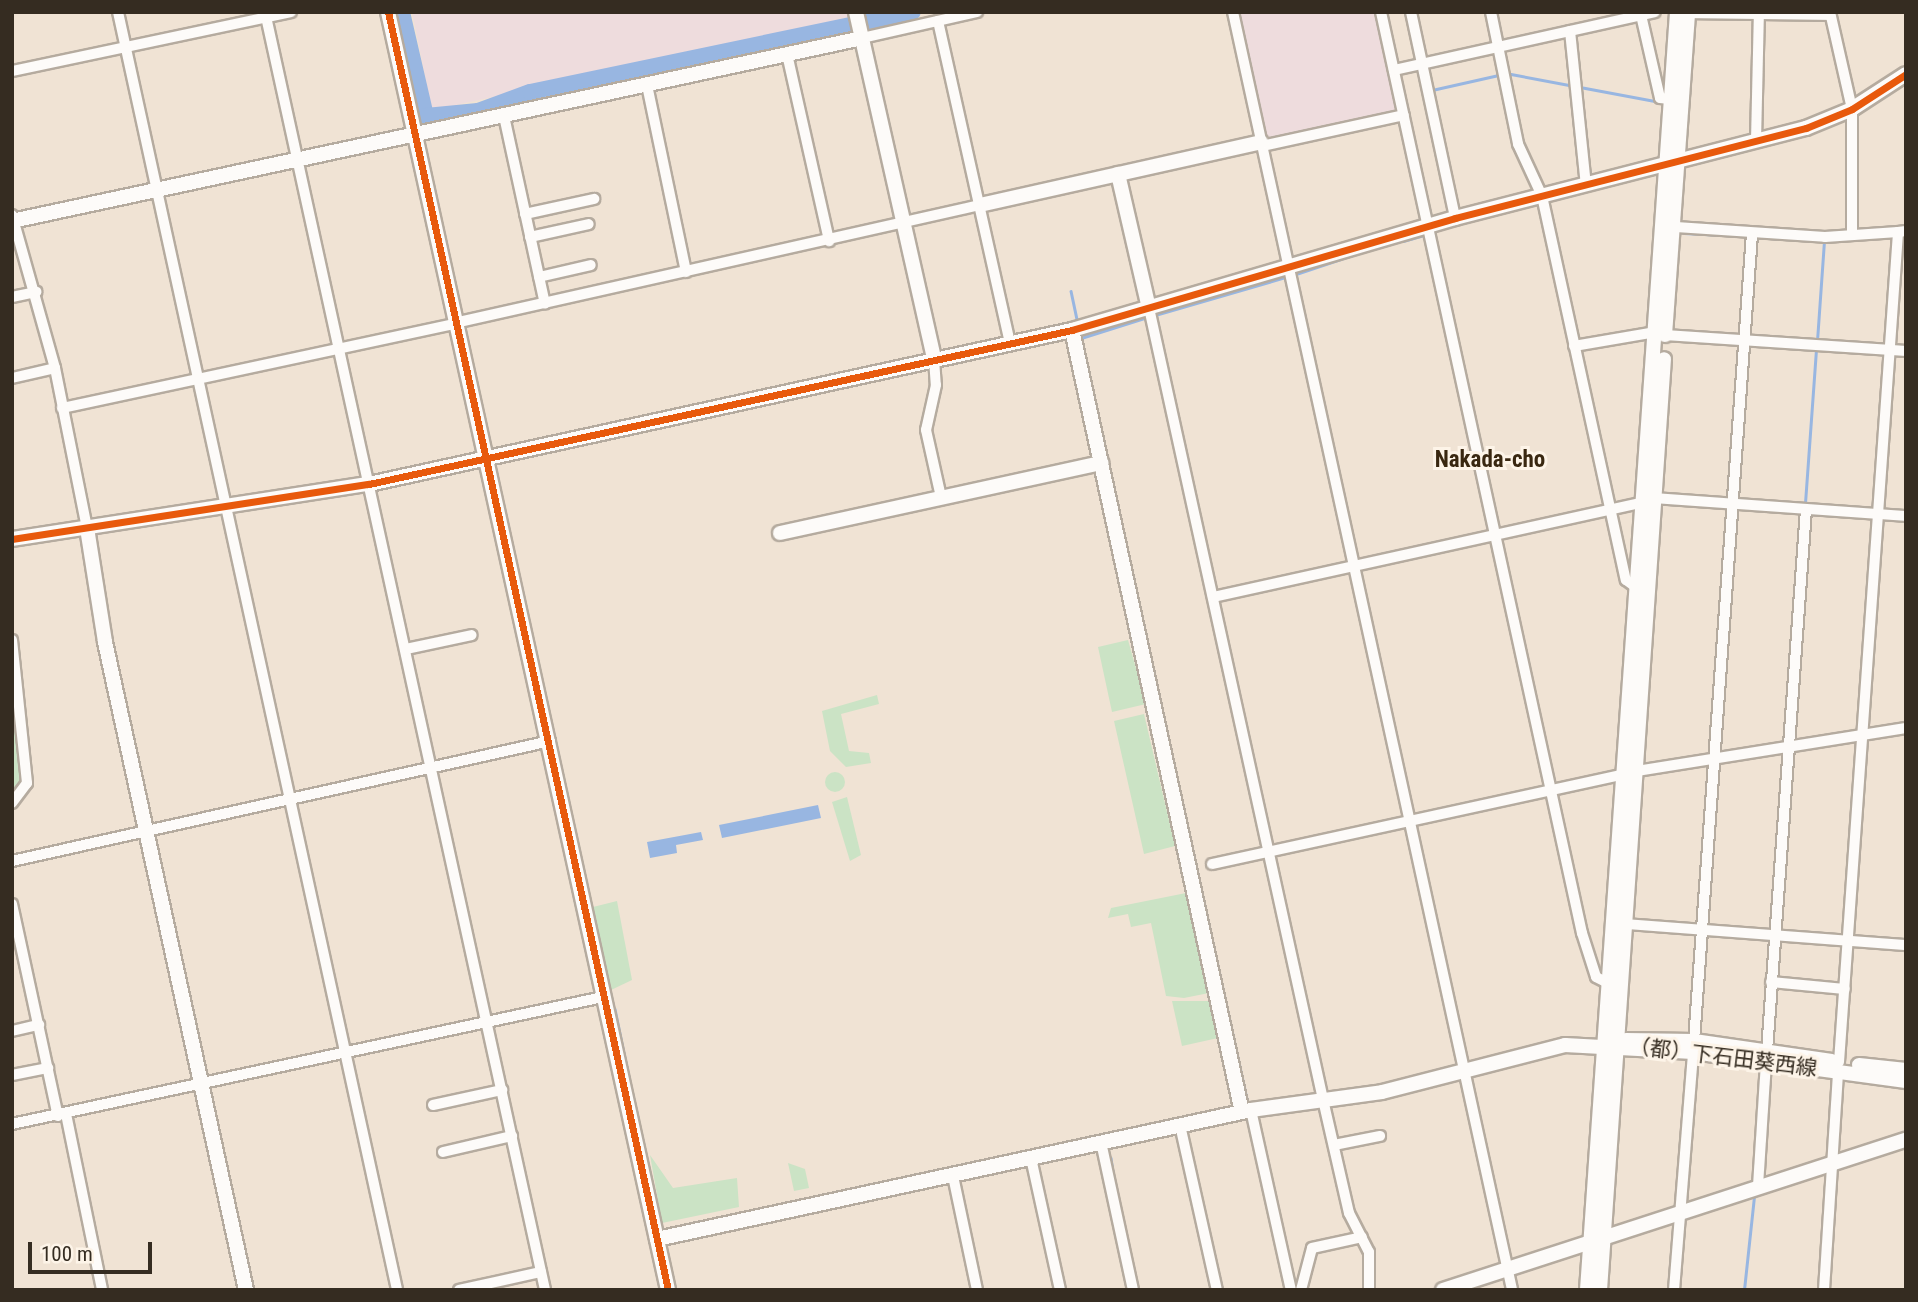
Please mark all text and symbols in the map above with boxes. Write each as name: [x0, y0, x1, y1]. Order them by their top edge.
district label: Nakada-cho: [1435, 446, 1545, 474]
street label: （都）下石田葵西線: [1628, 1033, 1818, 1081]
scale bar: [32, 1228, 156, 1272]
text: 100 m: [41, 1242, 93, 1266]

